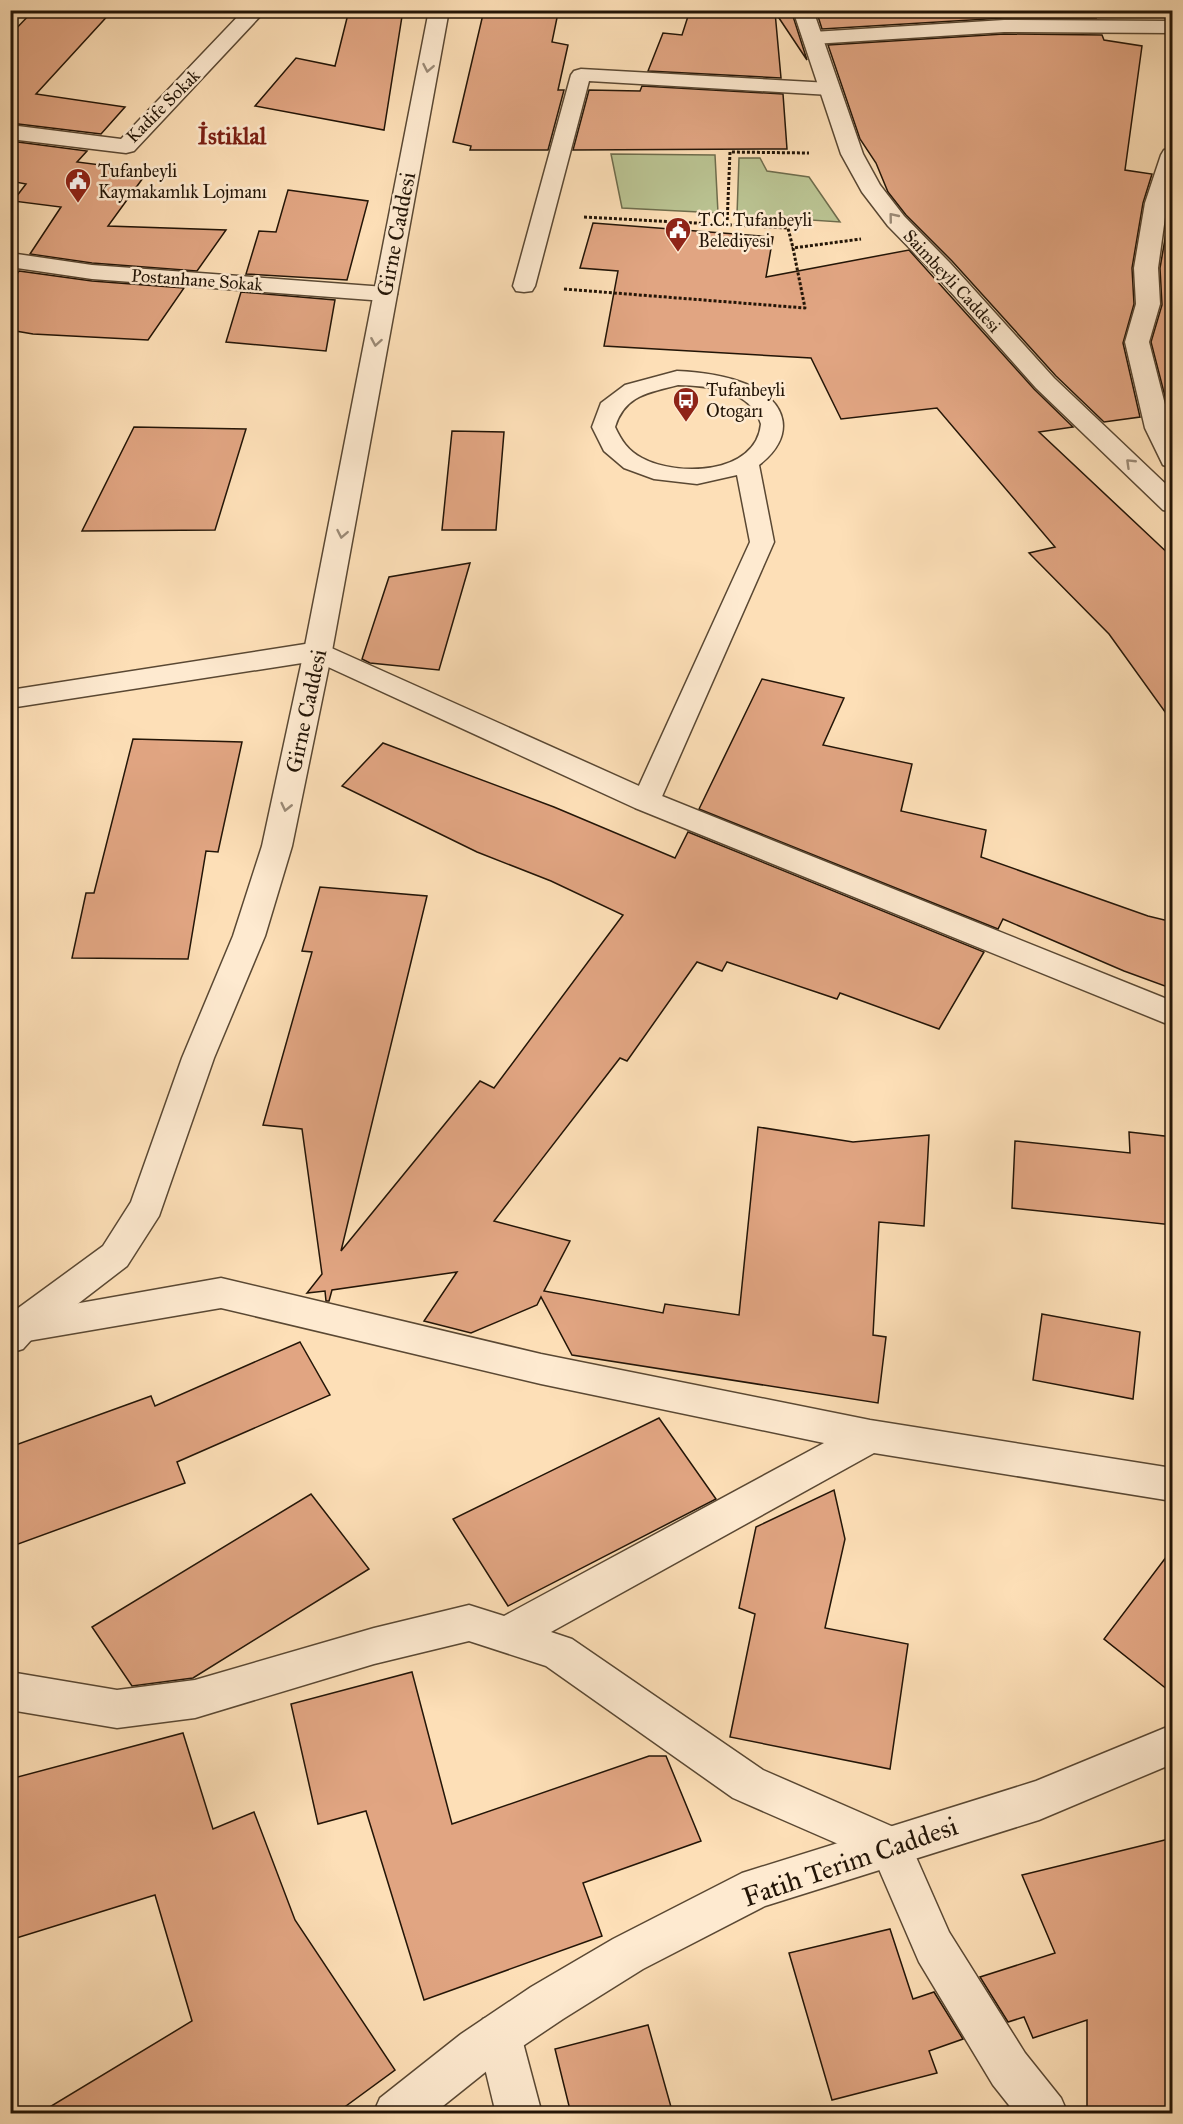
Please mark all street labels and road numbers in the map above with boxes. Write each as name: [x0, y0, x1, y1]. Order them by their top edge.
street label: Kadife Sokak: [121, 64, 205, 148]
street label: Girne Caddesi: [371, 170, 421, 298]
street label: Saimbeyli Caddesi: [899, 225, 1005, 337]
street label: Postanhane Sokak: [130, 264, 264, 296]
street label: Girne Caddesi: [280, 647, 332, 775]
street label: Fatih Terim Caddesi: [738, 1809, 962, 1913]

